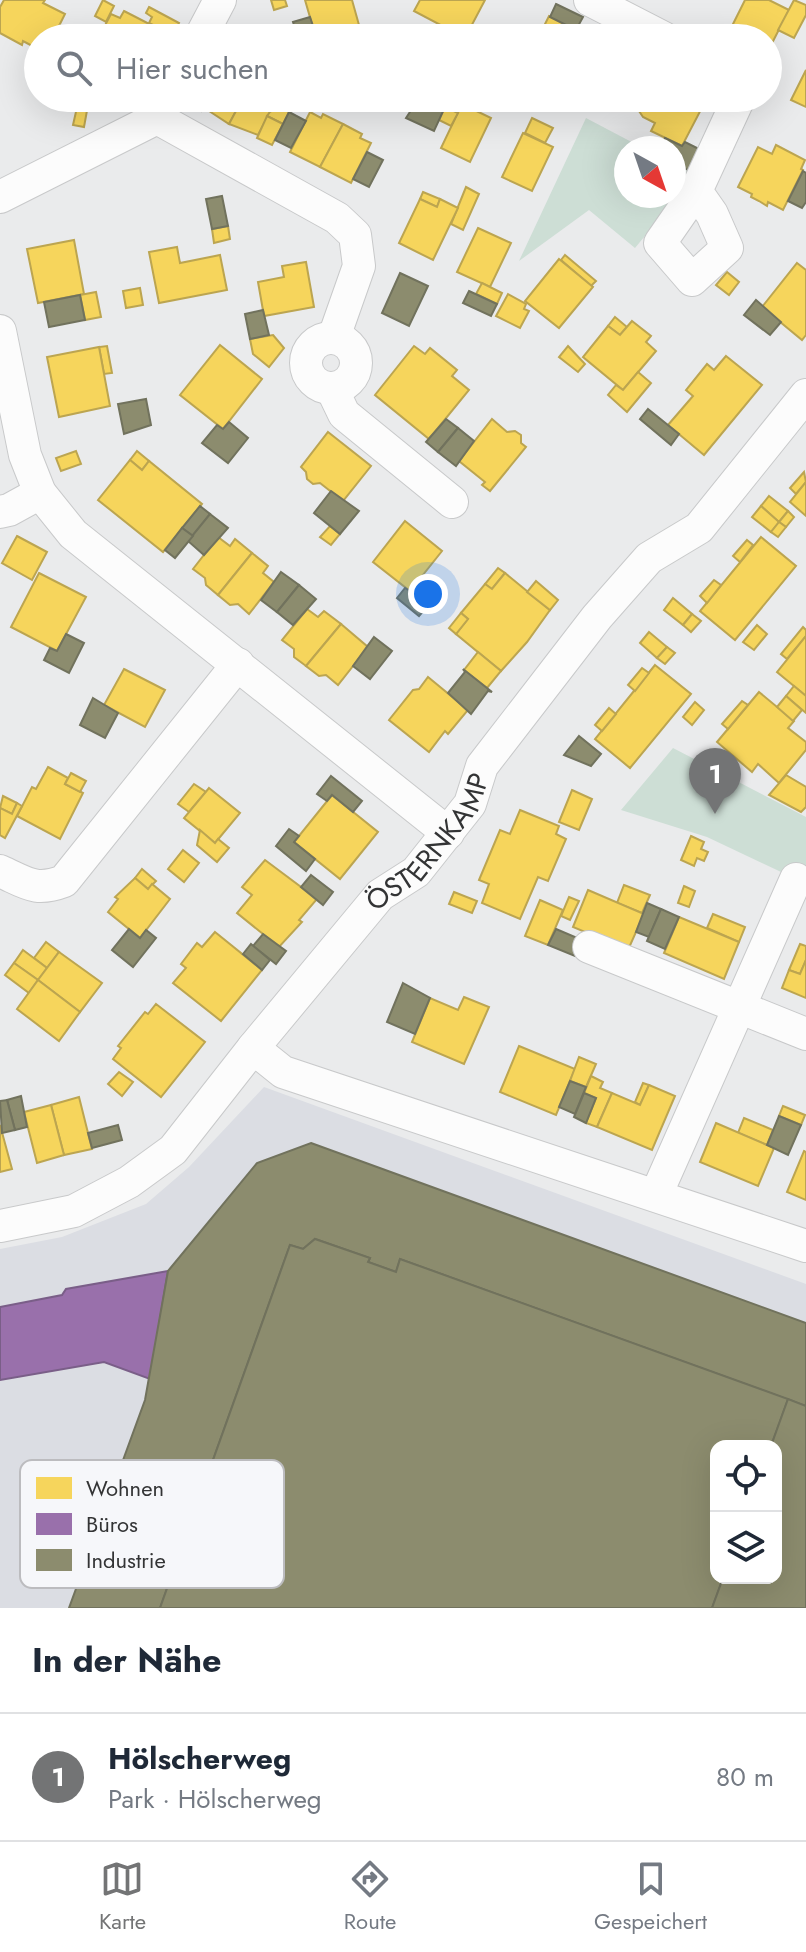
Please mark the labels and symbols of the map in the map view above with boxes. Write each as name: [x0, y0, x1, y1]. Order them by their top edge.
north arrow: [614, 136, 686, 208]
your location: [408, 574, 448, 614]
pin: 1: [689, 748, 741, 814]
street label: ÖSTERNKAMP: [355, 768, 499, 919]
legend: [20, 1460, 284, 1588]
text: Wohnen: [86, 1472, 164, 1504]
text: Büros: [86, 1508, 138, 1540]
text: Industrie: [86, 1544, 166, 1576]

